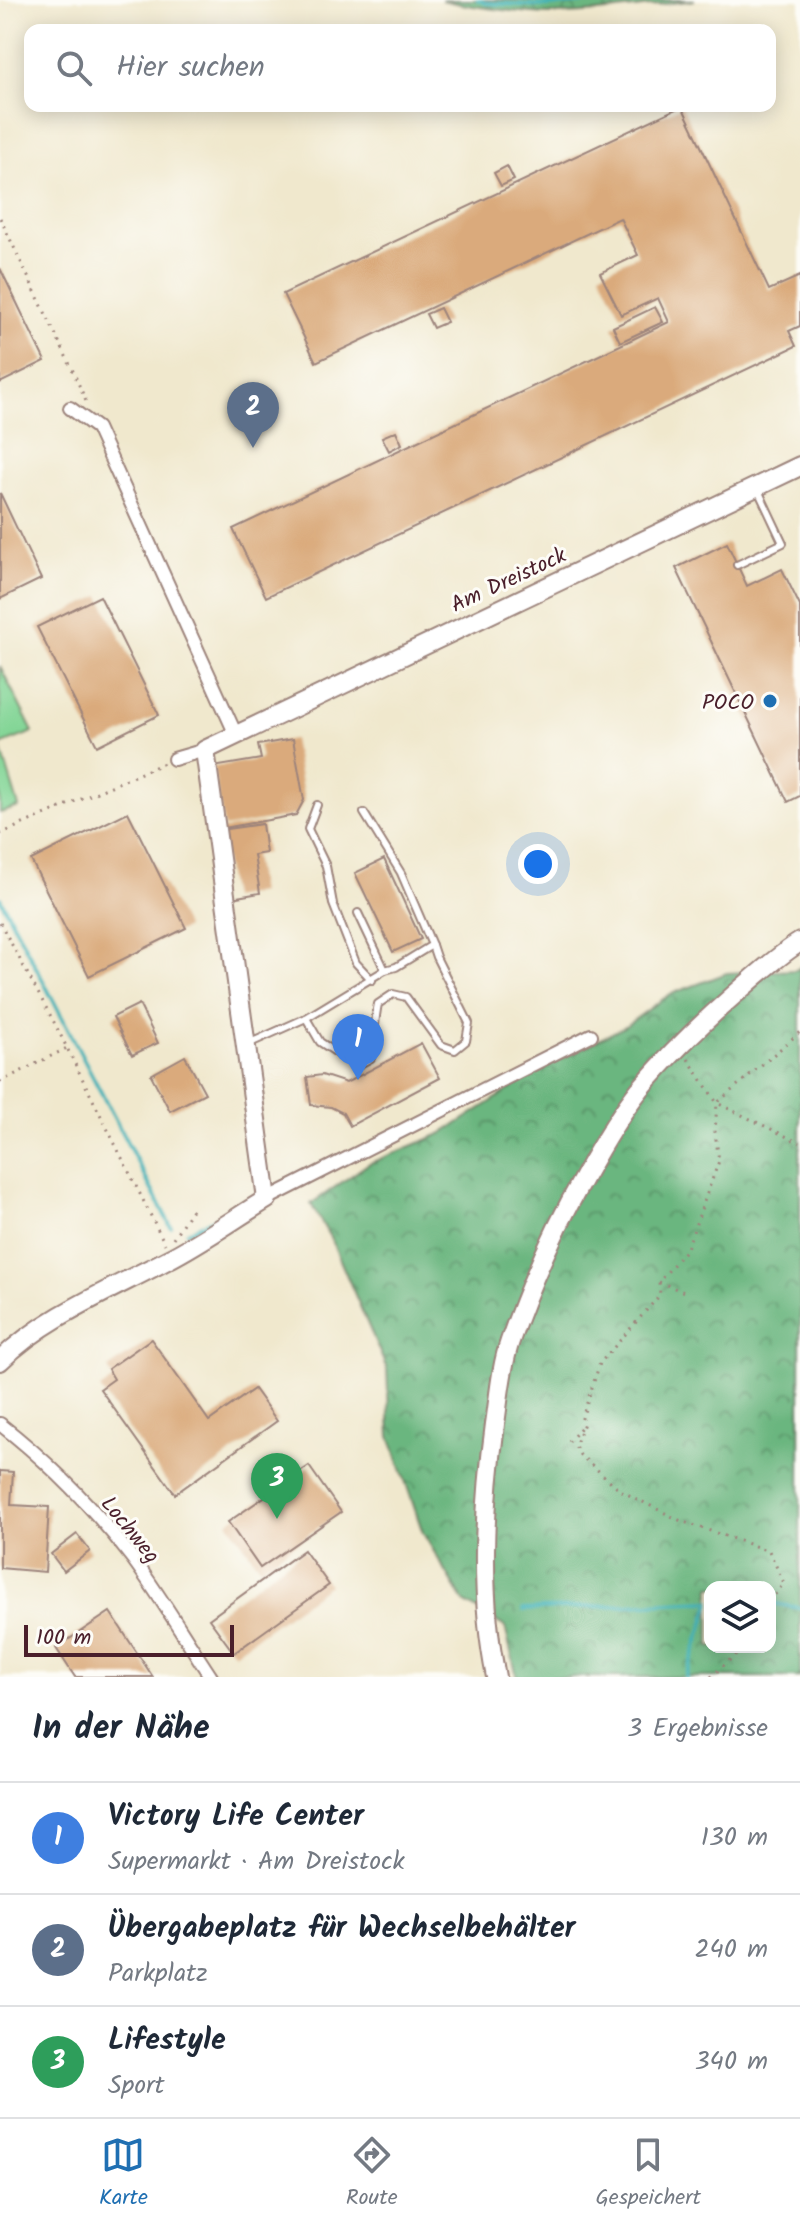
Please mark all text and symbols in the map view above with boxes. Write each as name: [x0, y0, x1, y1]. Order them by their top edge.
search box: [24, 24, 776, 112]
text: Hier suchen: [116, 44, 265, 92]
icon: search: [52, 46, 96, 90]
pin: 2: [227, 382, 279, 448]
street label: Am Dreistock: [445, 539, 573, 623]
place label: POCO: [702, 686, 755, 721]
marker: POCO: [761, 692, 779, 710]
your location: [518, 844, 558, 884]
pin: 1: [332, 1014, 384, 1080]
pin: 3: [251, 1453, 303, 1519]
street label: Lochweg: [91, 1489, 167, 1572]
map controls: [704, 1581, 776, 1653]
button: layers: [704, 1581, 776, 1653]
scale bar: [24, 1621, 234, 1657]
text: 100 m: [36, 1621, 91, 1656]
text: In der Nähe: [32, 1702, 210, 1756]
text: 3 Ergebnisse: [627, 1708, 768, 1750]
text: Victory Life Center: [108, 1793, 364, 1841]
text: 1: [54, 1817, 62, 1859]
text: 130 m: [701, 1817, 768, 1859]
text: Supermarkt · Am Dreistock: [108, 1841, 405, 1883]
text: Übergabeplatz für Wechselbehälter: [108, 1905, 575, 1953]
text: 2: [50, 1929, 66, 1971]
text: 240 m: [694, 1929, 768, 1971]
text: Parkplatz: [108, 1953, 208, 1995]
text: Lifestyle: [108, 2017, 226, 2065]
text: 3: [51, 2041, 65, 2083]
text: 340 m: [695, 2041, 768, 2083]
text: Sport: [108, 2065, 165, 2107]
tab: Karte: [99, 2133, 148, 2216]
tab: Route: [346, 2133, 398, 2216]
tab: Gespeichert: [595, 2133, 701, 2216]

